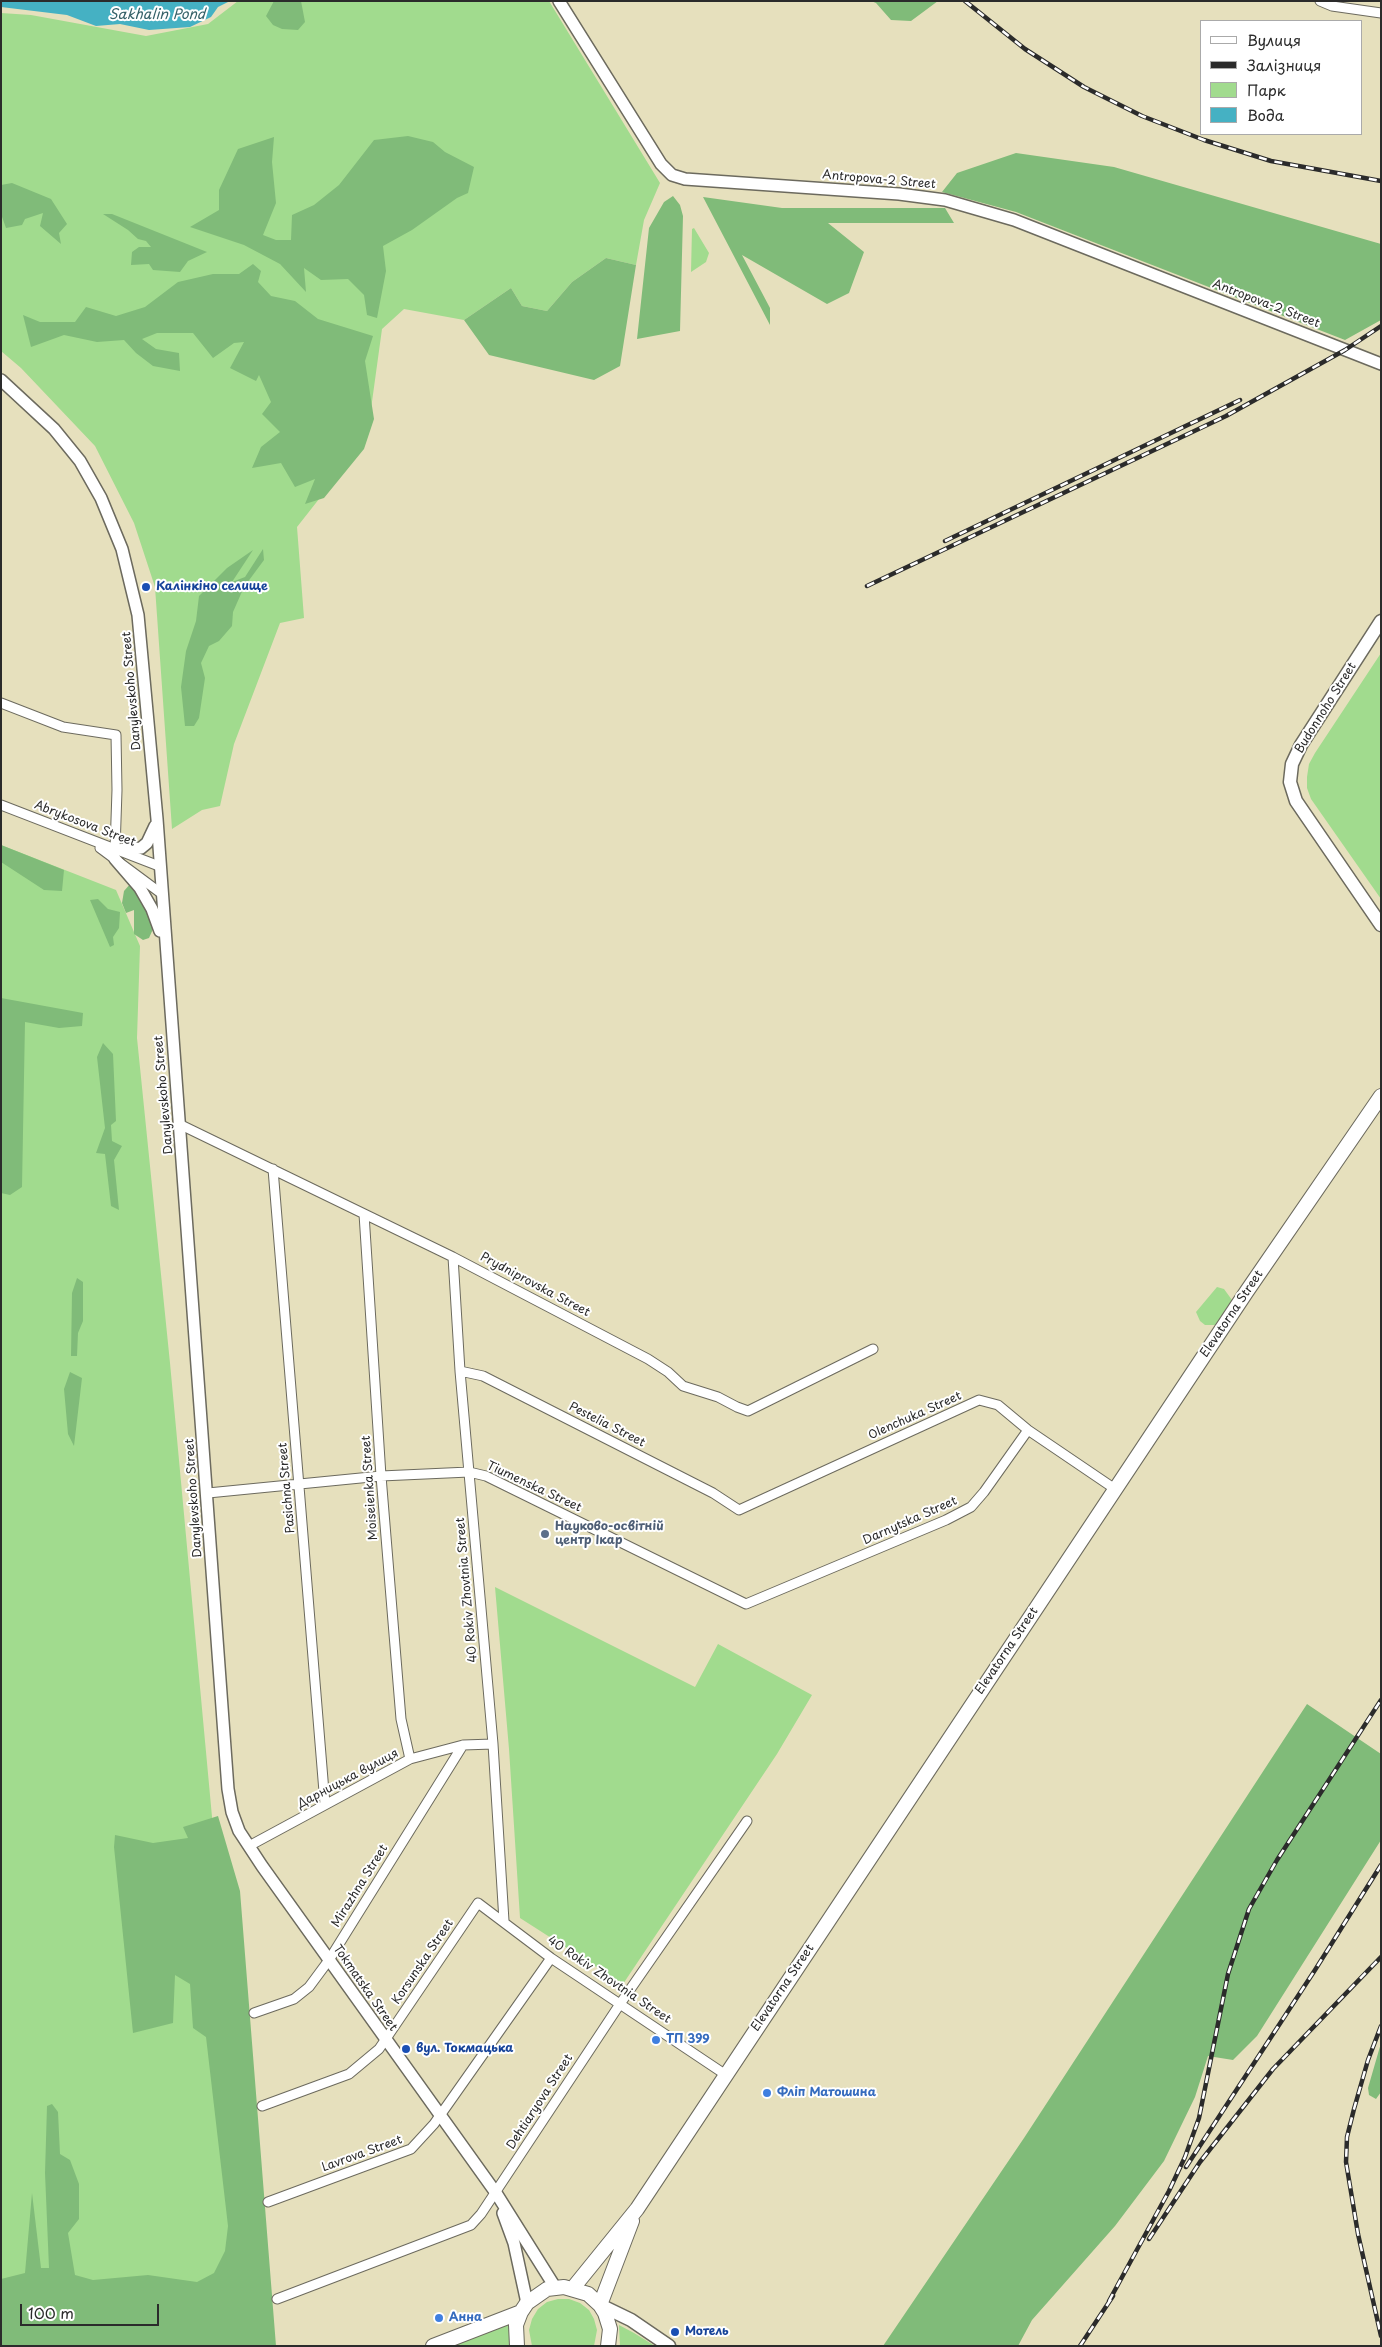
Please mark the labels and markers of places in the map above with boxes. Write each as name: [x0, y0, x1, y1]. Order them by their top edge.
place label: Калінкіно селище: [156, 580, 268, 594]
marker: Калінкіно селище: [140, 581, 152, 593]
place label: Науково-освітній центр Ікар: [555, 1520, 664, 1548]
marker: Науково-освітній центр Ікар: [539, 1528, 551, 1540]
place label: ТП 399: [666, 2033, 710, 2047]
marker: ТП 399: [650, 2034, 662, 2046]
place label: вул. Токмацька: [416, 2042, 513, 2056]
marker: вул. Токмацька: [400, 2043, 412, 2055]
place label: Фліп Матошина: [777, 2086, 876, 2100]
marker: Фліп Матошина: [761, 2087, 773, 2099]
place label: Анна: [449, 2311, 482, 2325]
marker: Анна: [433, 2312, 445, 2324]
place label: Мотель: [685, 2325, 729, 2339]
marker: Мотель: [669, 2326, 681, 2338]

